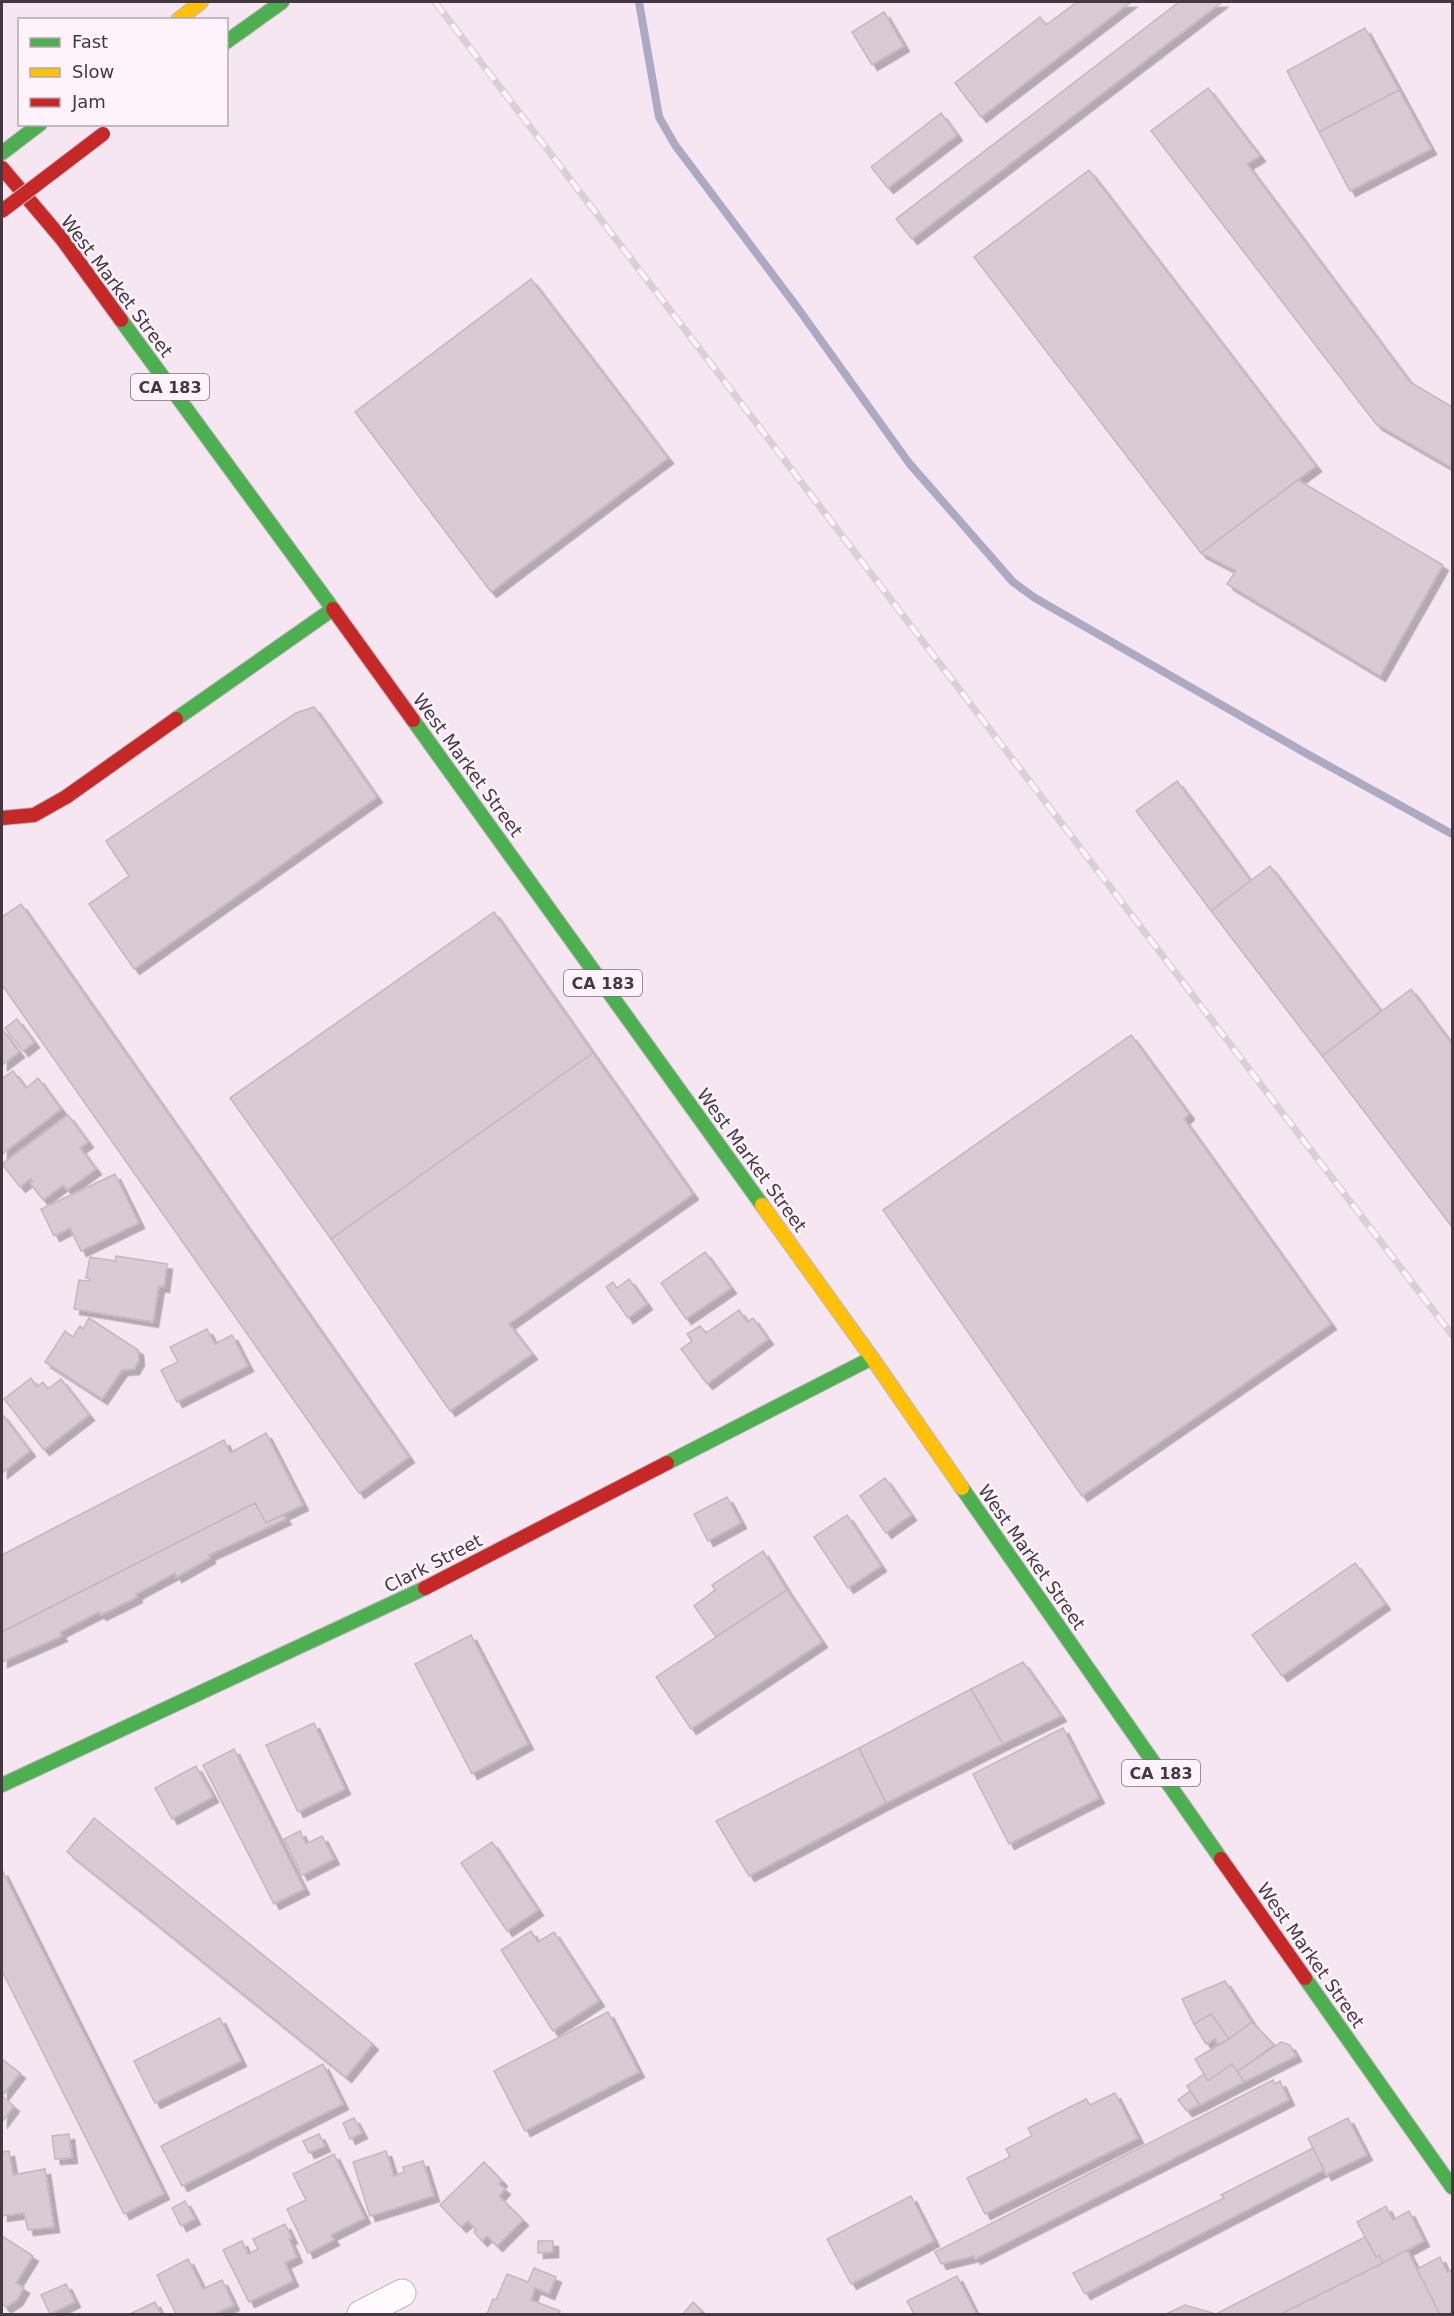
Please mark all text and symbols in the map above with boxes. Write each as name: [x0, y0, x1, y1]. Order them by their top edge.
legend: [18, 18, 228, 126]
text: Fast: [72, 31, 108, 52]
text: Slow: [72, 61, 114, 82]
text: Jam: [71, 91, 106, 112]
street label: West Market Street: [57, 211, 177, 361]
road number: CA 183: [131, 374, 209, 400]
street label: West Market Street: [409, 689, 527, 841]
road number: CA 183: [564, 970, 642, 996]
street label: West Market Street: [693, 1084, 811, 1236]
street label: West Market Street: [974, 1480, 1090, 1634]
street label: Clark Street: [381, 1529, 485, 1597]
road number: CA 183: [1122, 1760, 1200, 1786]
street label: West Market Street: [1253, 1878, 1369, 2032]

